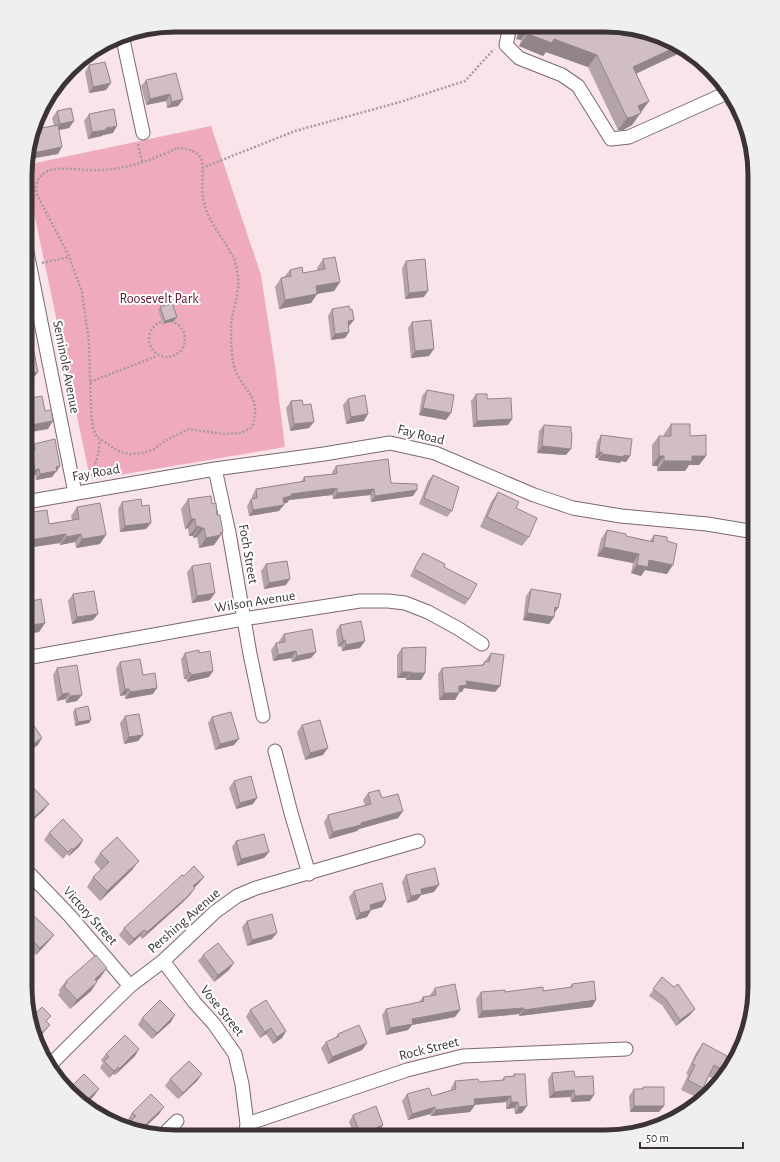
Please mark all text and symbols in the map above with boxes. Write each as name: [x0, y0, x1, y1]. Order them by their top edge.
park label: Roosevelt Park: [119, 292, 199, 306]
street label: Seminole Avenue: [50, 319, 82, 415]
street label: Fay Road: [396, 422, 446, 448]
street label: Fay Road: [71, 462, 121, 484]
street label: Foch Street: [236, 523, 260, 585]
street label: Wilson Avenue: [214, 589, 296, 615]
street label: Victory Street: [60, 884, 120, 948]
street label: Pershing Avenue: [145, 886, 223, 956]
street label: Vose Street: [197, 983, 247, 1040]
street label: Rock Street: [398, 1035, 461, 1063]
scale bar: [640, 1124, 743, 1150]
text: 50 m: [646, 1132, 669, 1144]

